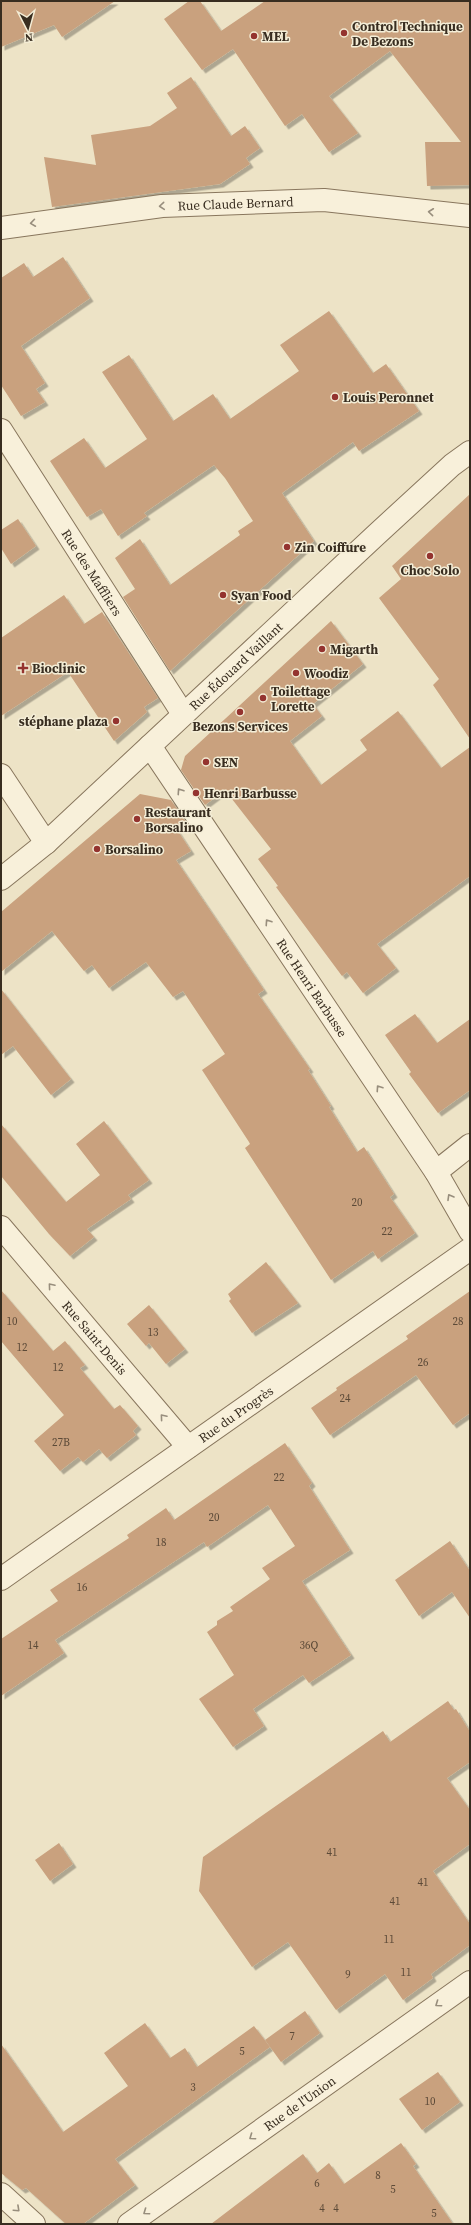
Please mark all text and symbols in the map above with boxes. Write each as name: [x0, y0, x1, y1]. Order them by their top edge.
north arrow: [8, 8, 48, 48]
place label: Control Technique De Bezons: [352, 18, 463, 50]
place label: MEL: [262, 28, 289, 45]
marker: Control Technique De Bezons: [339, 28, 349, 38]
text: N: [24, 30, 34, 45]
marker: MEL: [249, 31, 259, 41]
street label: Rue Claude Bernard: [177, 193, 294, 214]
one-way arrow: [159, 201, 165, 210]
one-way arrow: [428, 208, 434, 217]
one-way arrow: [30, 218, 36, 227]
place label: Louis Peronnet: [343, 389, 434, 406]
marker: Louis Peronnet: [330, 392, 340, 402]
street label: Rue des Maffliers: [58, 526, 126, 619]
place label: Zin Coiffure: [295, 539, 366, 556]
marker: Zin Coiffure: [282, 542, 292, 552]
marker: Choc Solo: [425, 551, 435, 561]
place label: Choc Solo: [401, 562, 459, 579]
place label: Syan Food: [231, 587, 292, 604]
marker: Syan Food: [218, 590, 228, 600]
street label: Rue Édouard Vaillant: [185, 618, 286, 714]
place label: Migarth: [330, 641, 378, 658]
marker: Migarth: [317, 644, 327, 654]
place label: Bioclinic: [32, 660, 86, 677]
marker: Bioclinic: [17, 662, 29, 674]
place label: Woodiz: [304, 665, 348, 682]
marker: Woodiz: [291, 668, 301, 678]
place label: Toilettage Lorette: [271, 683, 331, 715]
marker: Toilettage Lorette: [258, 693, 268, 703]
marker: Bezons Services: [235, 707, 245, 717]
place label: stéphane plaza: [19, 713, 108, 730]
marker: stéphane plaza: [111, 716, 121, 726]
place label: Bezons Services: [192, 718, 288, 735]
place label: SEN: [214, 754, 239, 771]
marker: SEN: [201, 757, 211, 767]
place label: Henri Barbusse: [204, 785, 297, 802]
one-way arrow: [178, 788, 185, 795]
marker: Henri Barbusse: [191, 788, 201, 798]
place label: Restaurant Borsalino: [145, 804, 211, 836]
marker: Restaurant Borsalino: [132, 814, 142, 824]
place label: Borsalino: [105, 841, 163, 858]
marker: Borsalino: [92, 844, 102, 854]
one-way arrow: [265, 919, 273, 926]
street label: Rue Henri Barbusse: [273, 935, 352, 1041]
one-way arrow: [376, 1085, 384, 1092]
one-way arrow: [448, 1194, 455, 1201]
house number: 20: [352, 1195, 363, 1210]
house number: 22: [382, 1224, 393, 1239]
one-way arrow: [49, 1284, 56, 1291]
street label: Rue Saint-Denis: [59, 1297, 131, 1378]
house number: 10: [7, 1314, 18, 1329]
house number: 28: [453, 1314, 464, 1329]
house number: 13: [148, 1325, 159, 1340]
house number: 12: [17, 1340, 28, 1355]
house number: 26: [418, 1355, 429, 1370]
house number: 12: [53, 1360, 64, 1375]
street label: Rue du Progrès: [195, 1381, 277, 1446]
house number: 24: [340, 1391, 351, 1406]
one-way arrow: [161, 1414, 168, 1422]
house number: 27B: [52, 1435, 70, 1450]
house number: 22: [274, 1470, 285, 1485]
house number: 20: [209, 1510, 220, 1525]
house number: 18: [156, 1535, 167, 1550]
house number: 16: [77, 1580, 88, 1595]
house number: 14: [28, 1638, 39, 1653]
house number: 36Q: [300, 1638, 319, 1653]
house number: 41: [327, 1845, 338, 1860]
house number: 41: [418, 1875, 429, 1890]
house number: 41: [390, 1894, 401, 1909]
house number: 11: [384, 1932, 395, 1947]
house number: 11: [401, 1965, 412, 1980]
house number: 9: [345, 1967, 351, 1982]
one-way arrow: [436, 1999, 443, 2006]
house number: 7: [289, 2029, 295, 2044]
house number: 5: [239, 2044, 245, 2059]
street label: Rue de l'Union: [260, 2072, 339, 2134]
house number: 3: [190, 2080, 196, 2095]
house number: 10: [425, 2094, 436, 2109]
one-way arrow: [250, 2132, 257, 2139]
house number: 8: [375, 2168, 381, 2183]
house number: 6: [314, 2176, 320, 2191]
house number: 5: [390, 2182, 396, 2197]
house number: 4: [319, 2201, 325, 2216]
house number: 4: [333, 2201, 339, 2216]
one-way arrow: [12, 2205, 20, 2212]
house number: 5: [431, 2206, 437, 2221]
one-way arrow: [144, 2207, 151, 2214]

